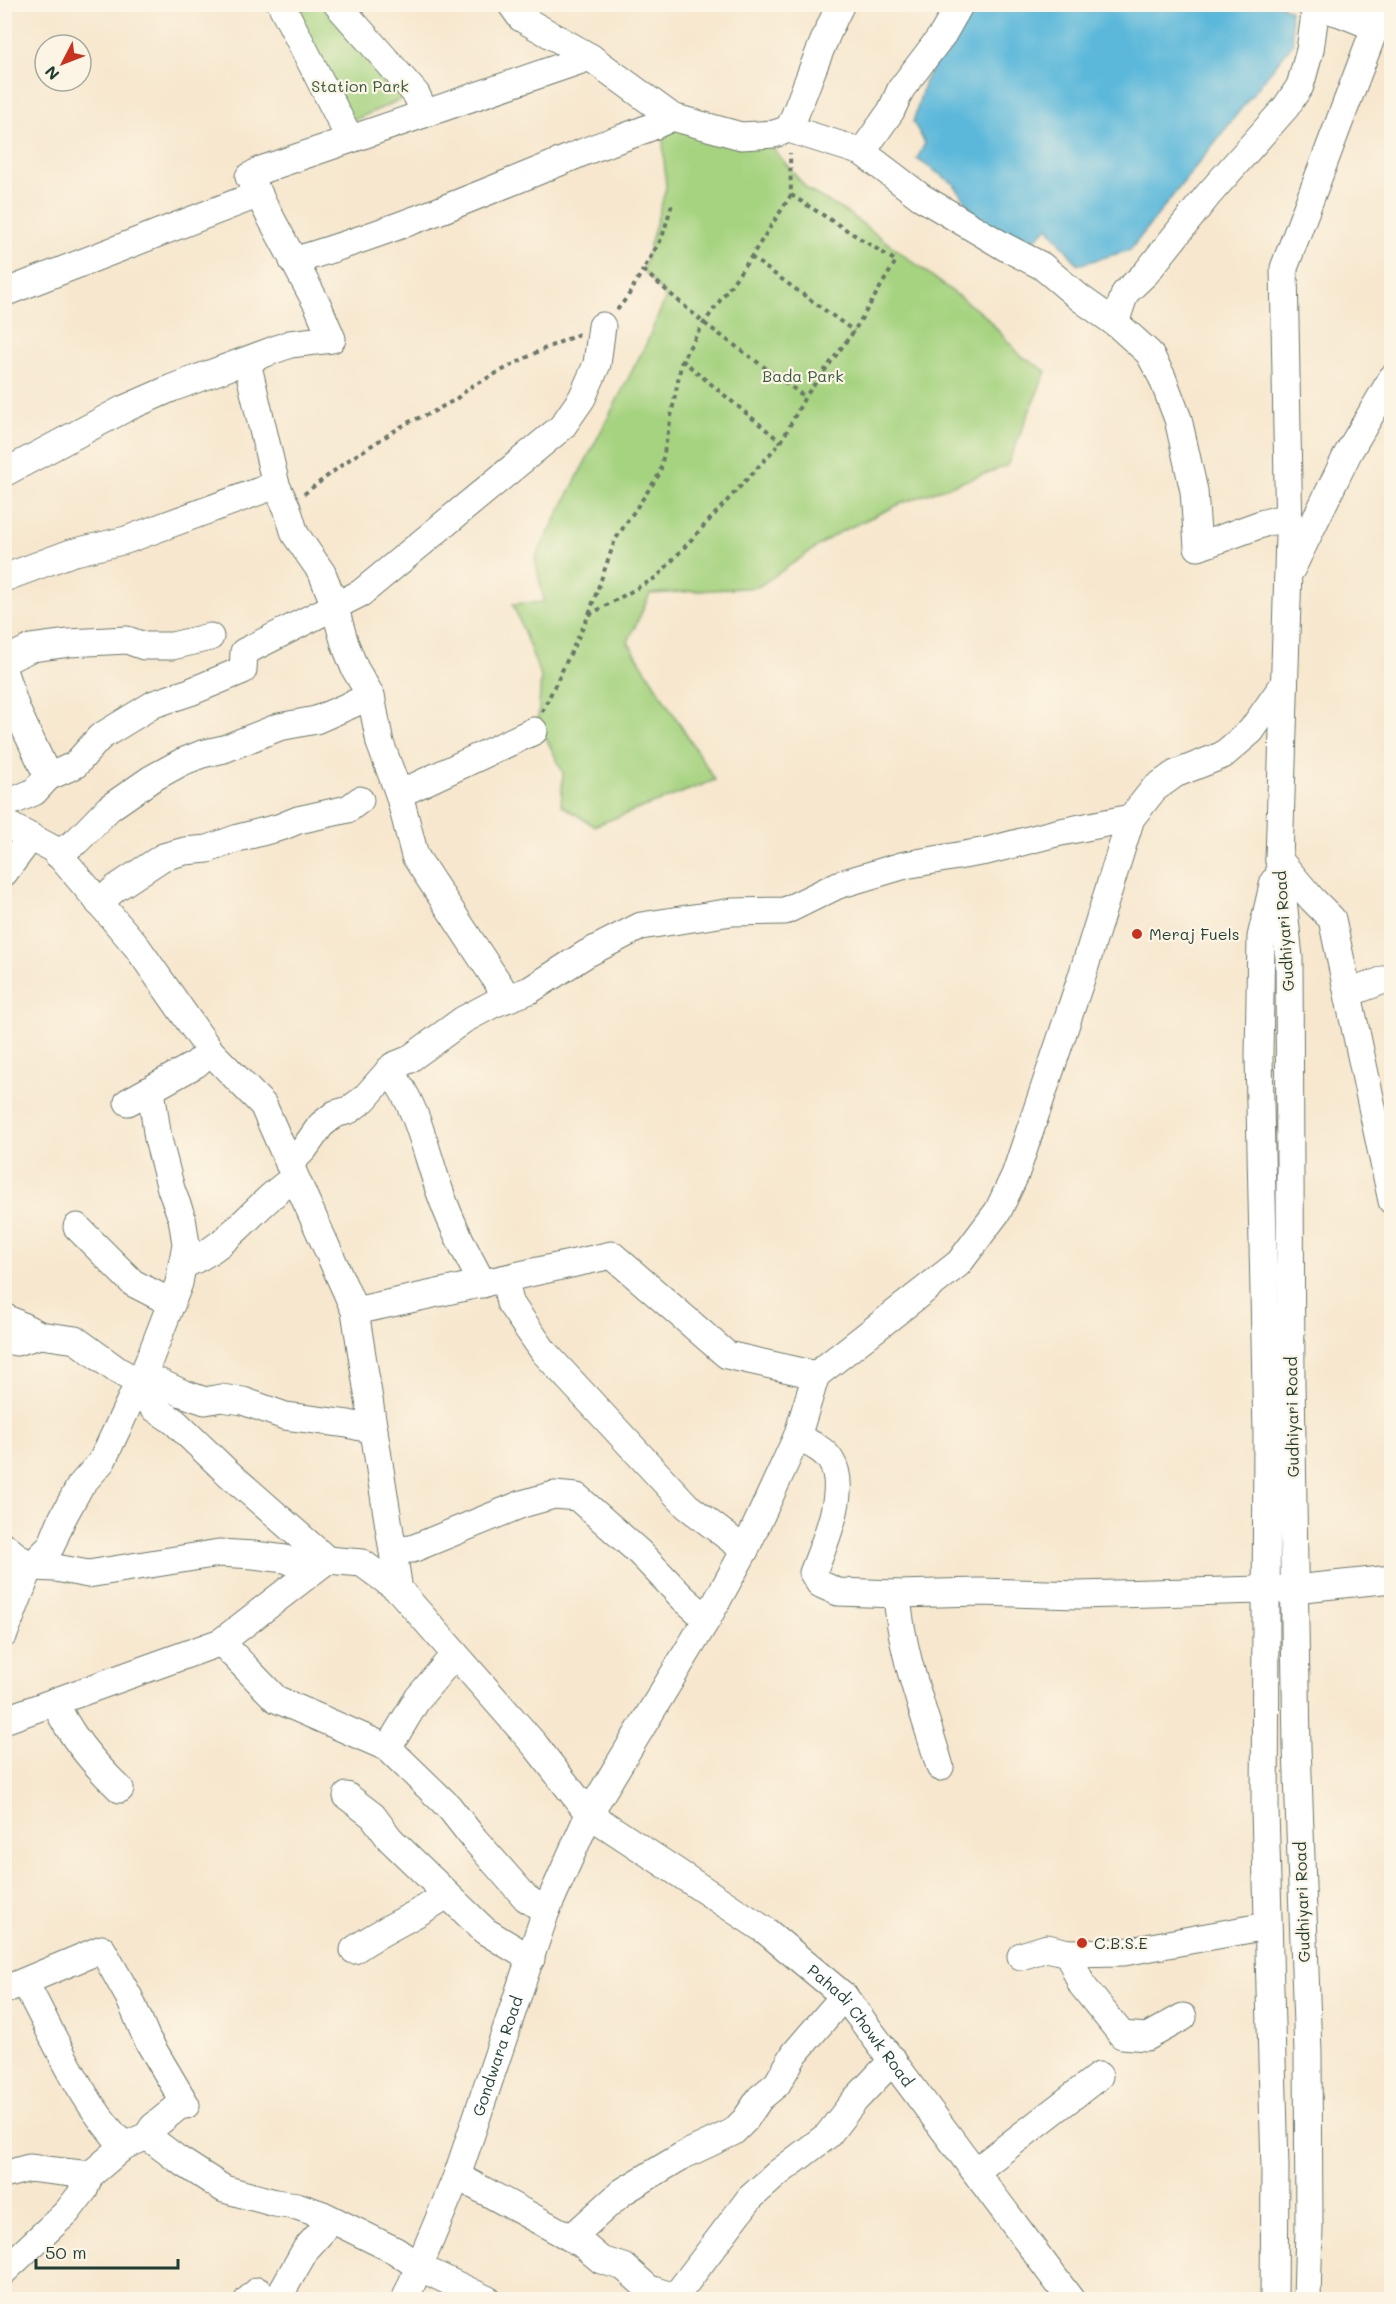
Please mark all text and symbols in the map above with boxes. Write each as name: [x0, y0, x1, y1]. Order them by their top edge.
north arrow: [33, 33, 93, 93]
text: N: [40, 62, 63, 85]
park label: Station Park: [311, 75, 409, 96]
park label: Bada Park: [762, 365, 844, 386]
street label: Gudhiyari Road: [1269, 870, 1298, 992]
place label: Meraj Fuels: [1149, 923, 1240, 944]
marker: Meraj Fuels: [1130, 927, 1144, 941]
street label: Gudhiyari Road: [1280, 1356, 1303, 1478]
street label: Gudhiyari Road: [1289, 1841, 1314, 1963]
place label: C.B.S.E: [1094, 1932, 1148, 1953]
marker: C.B.S.E: [1075, 1936, 1089, 1950]
street label: Pahadi Chowk Road: [803, 1959, 919, 2090]
street label: Gondwara Road: [467, 1993, 527, 2119]
scale bar: [36, 2232, 178, 2270]
text: 50 m: [45, 2240, 87, 2264]

